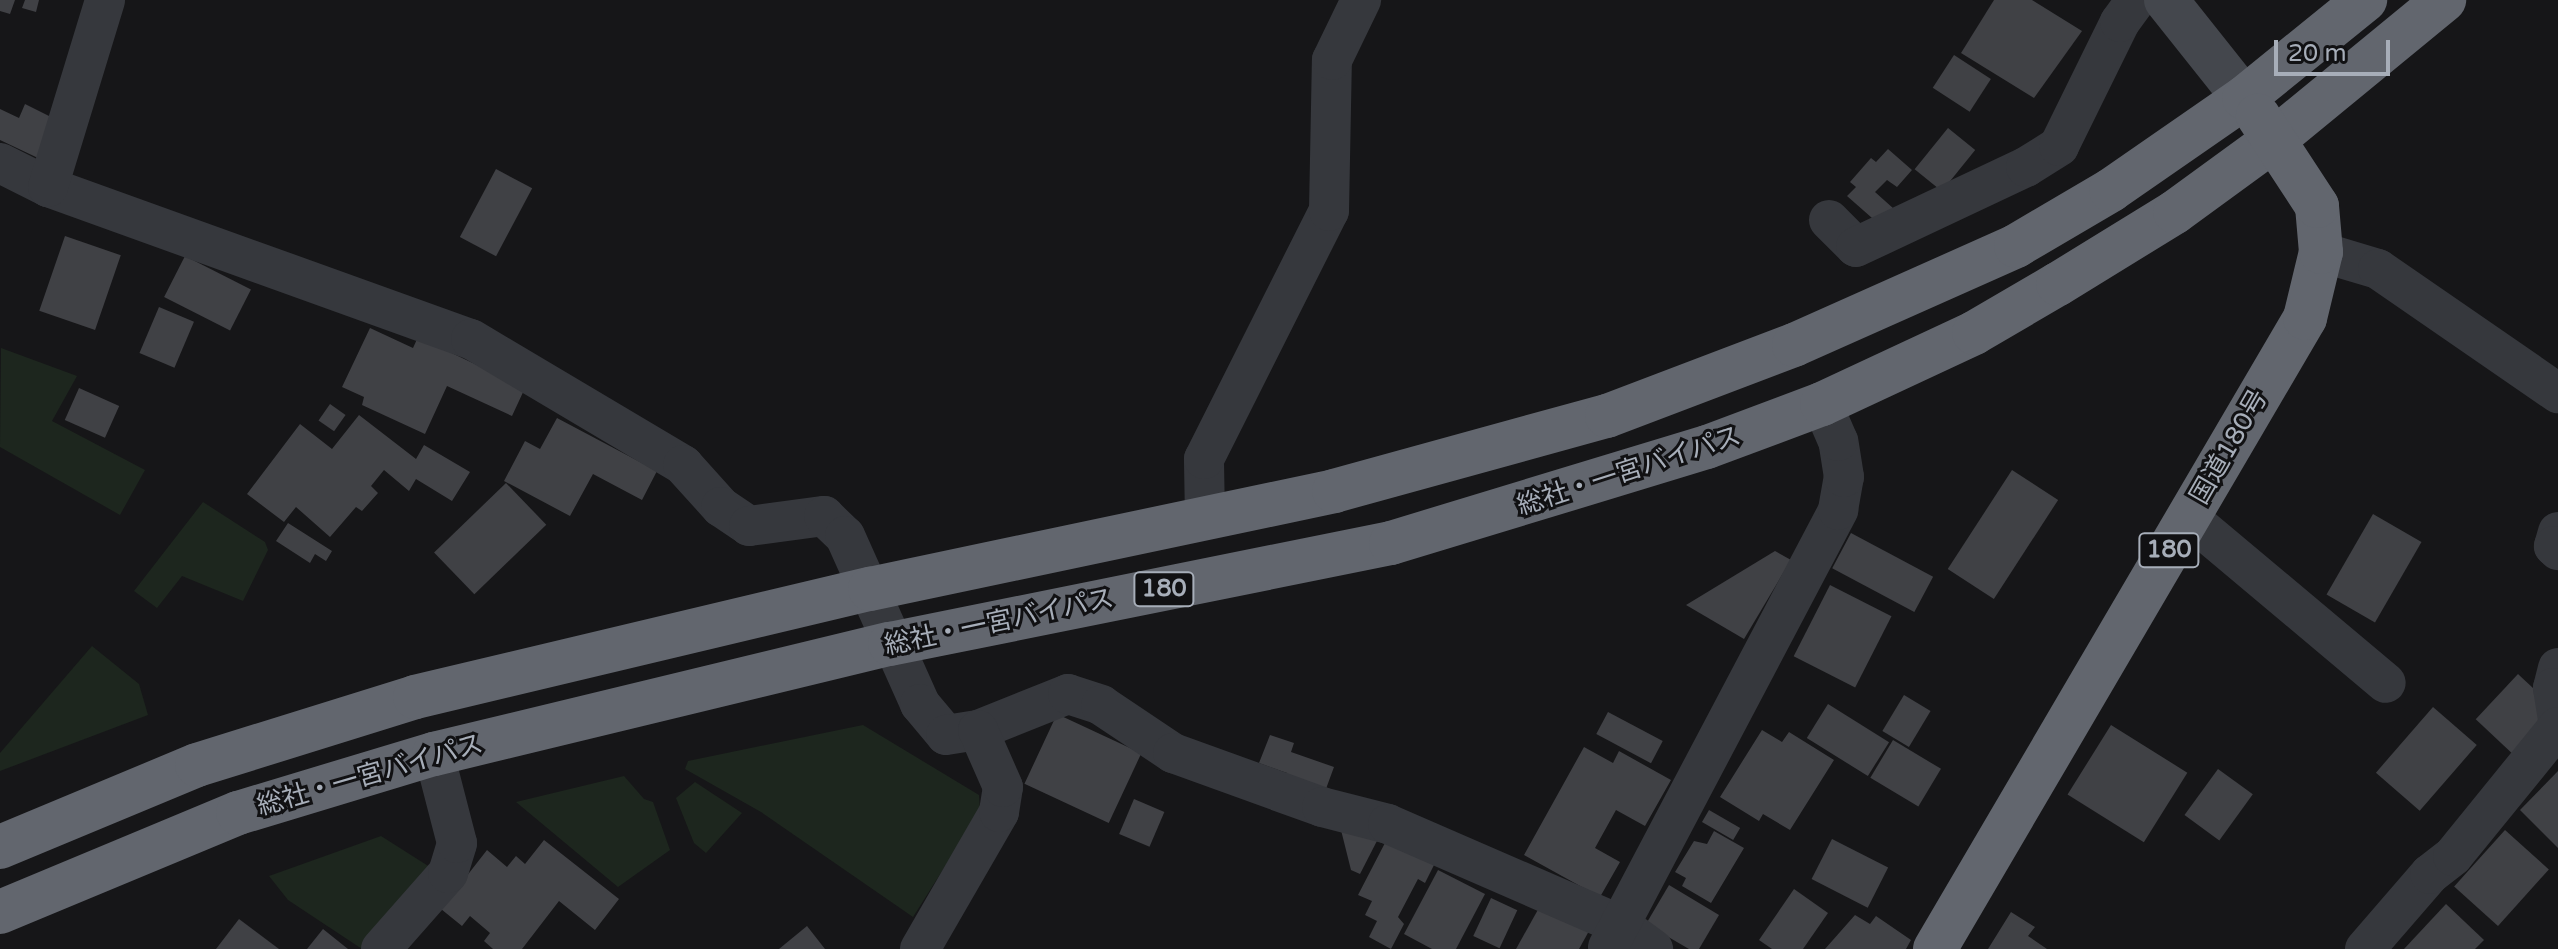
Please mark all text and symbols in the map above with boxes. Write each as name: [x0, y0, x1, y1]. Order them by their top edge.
scale bar: [2278, 24, 2394, 74]
text: 20 m: [2288, 39, 2346, 68]
street label: 国道180号: [2184, 384, 2274, 510]
street label: 総社・一宮バイパス: [1513, 420, 1745, 522]
road number: 180: [2137, 530, 2201, 570]
road number: 180: [1132, 569, 1196, 609]
street label: 総社・一宮バイパス: [881, 582, 1117, 662]
street label: 総社・一宮バイパス: [253, 728, 487, 822]

